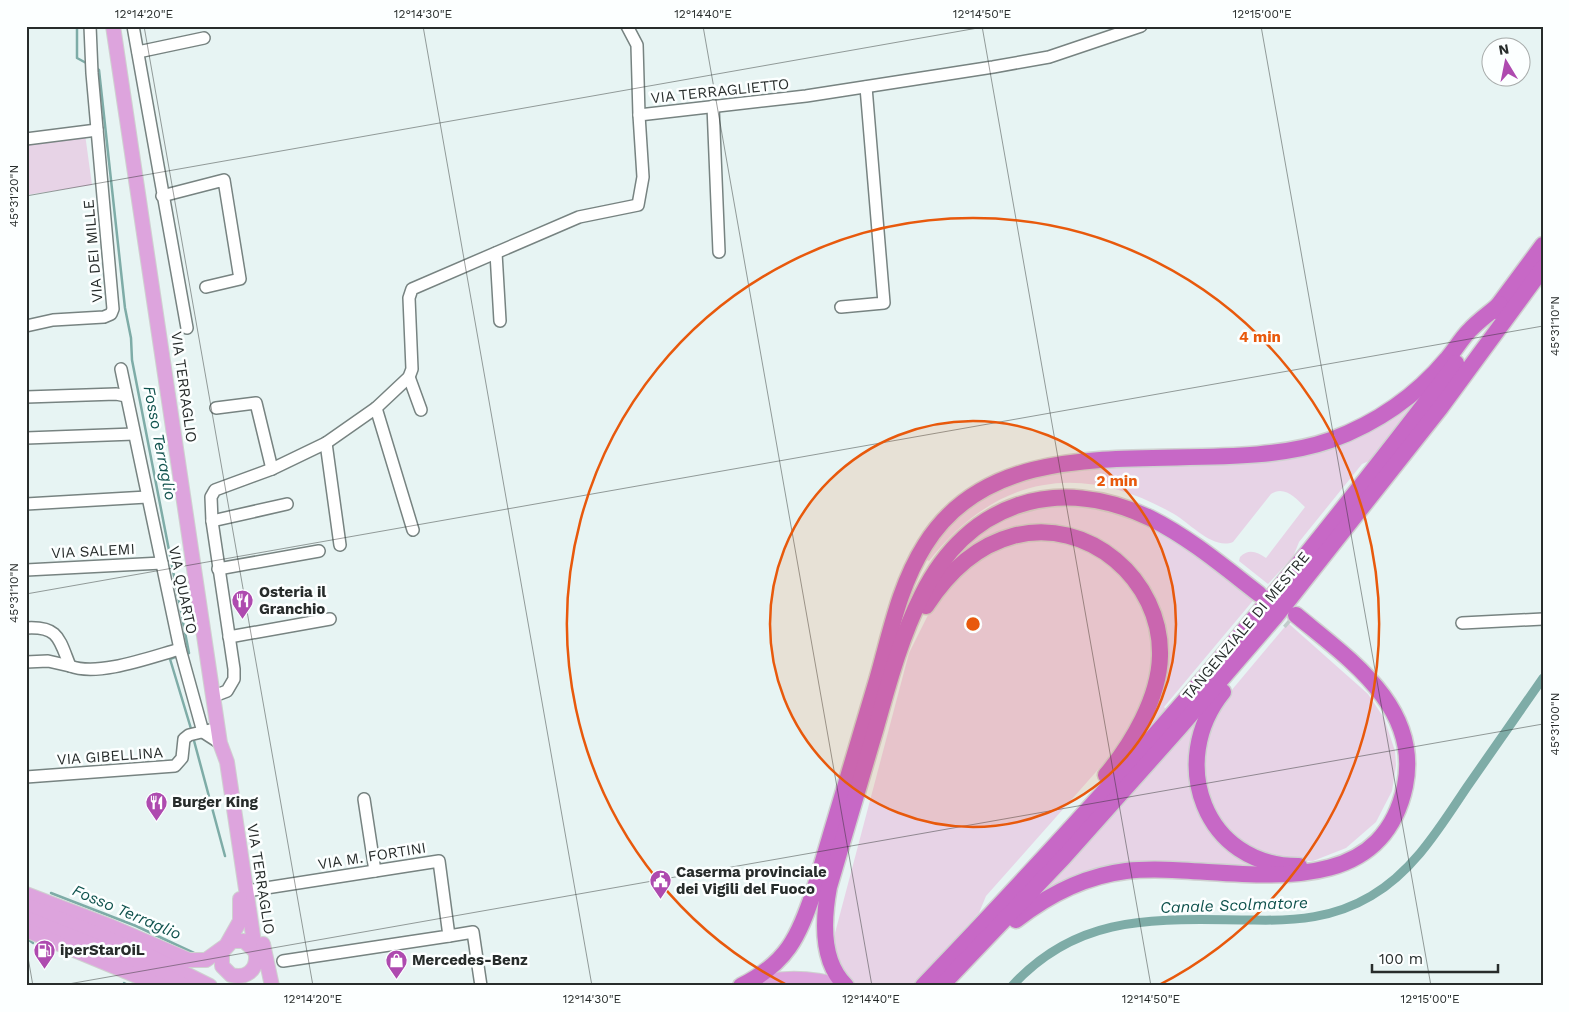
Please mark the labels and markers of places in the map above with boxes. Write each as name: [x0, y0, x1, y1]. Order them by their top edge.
place label: Osteria il Granchio: [259, 583, 326, 618]
restaurant icon: Osteria il Granchio: [231, 589, 255, 620]
centre of rings: [964, 615, 982, 633]
restaurant icon: Burger King: [144, 790, 168, 821]
place label: Burger King: [172, 793, 259, 811]
place label: Caserma provinciale dei Vigili del Fuoco: [676, 863, 827, 898]
public building icon: Caserma provinciale dei Vigili del Fuoco: [648, 869, 672, 900]
fuel station icon: iperStarOiL: [32, 938, 56, 969]
place label: iperStarOiL: [60, 941, 145, 959]
shop icon: Mercedes-Benz: [384, 948, 408, 979]
place label: Mercedes-Benz: [412, 951, 528, 969]

